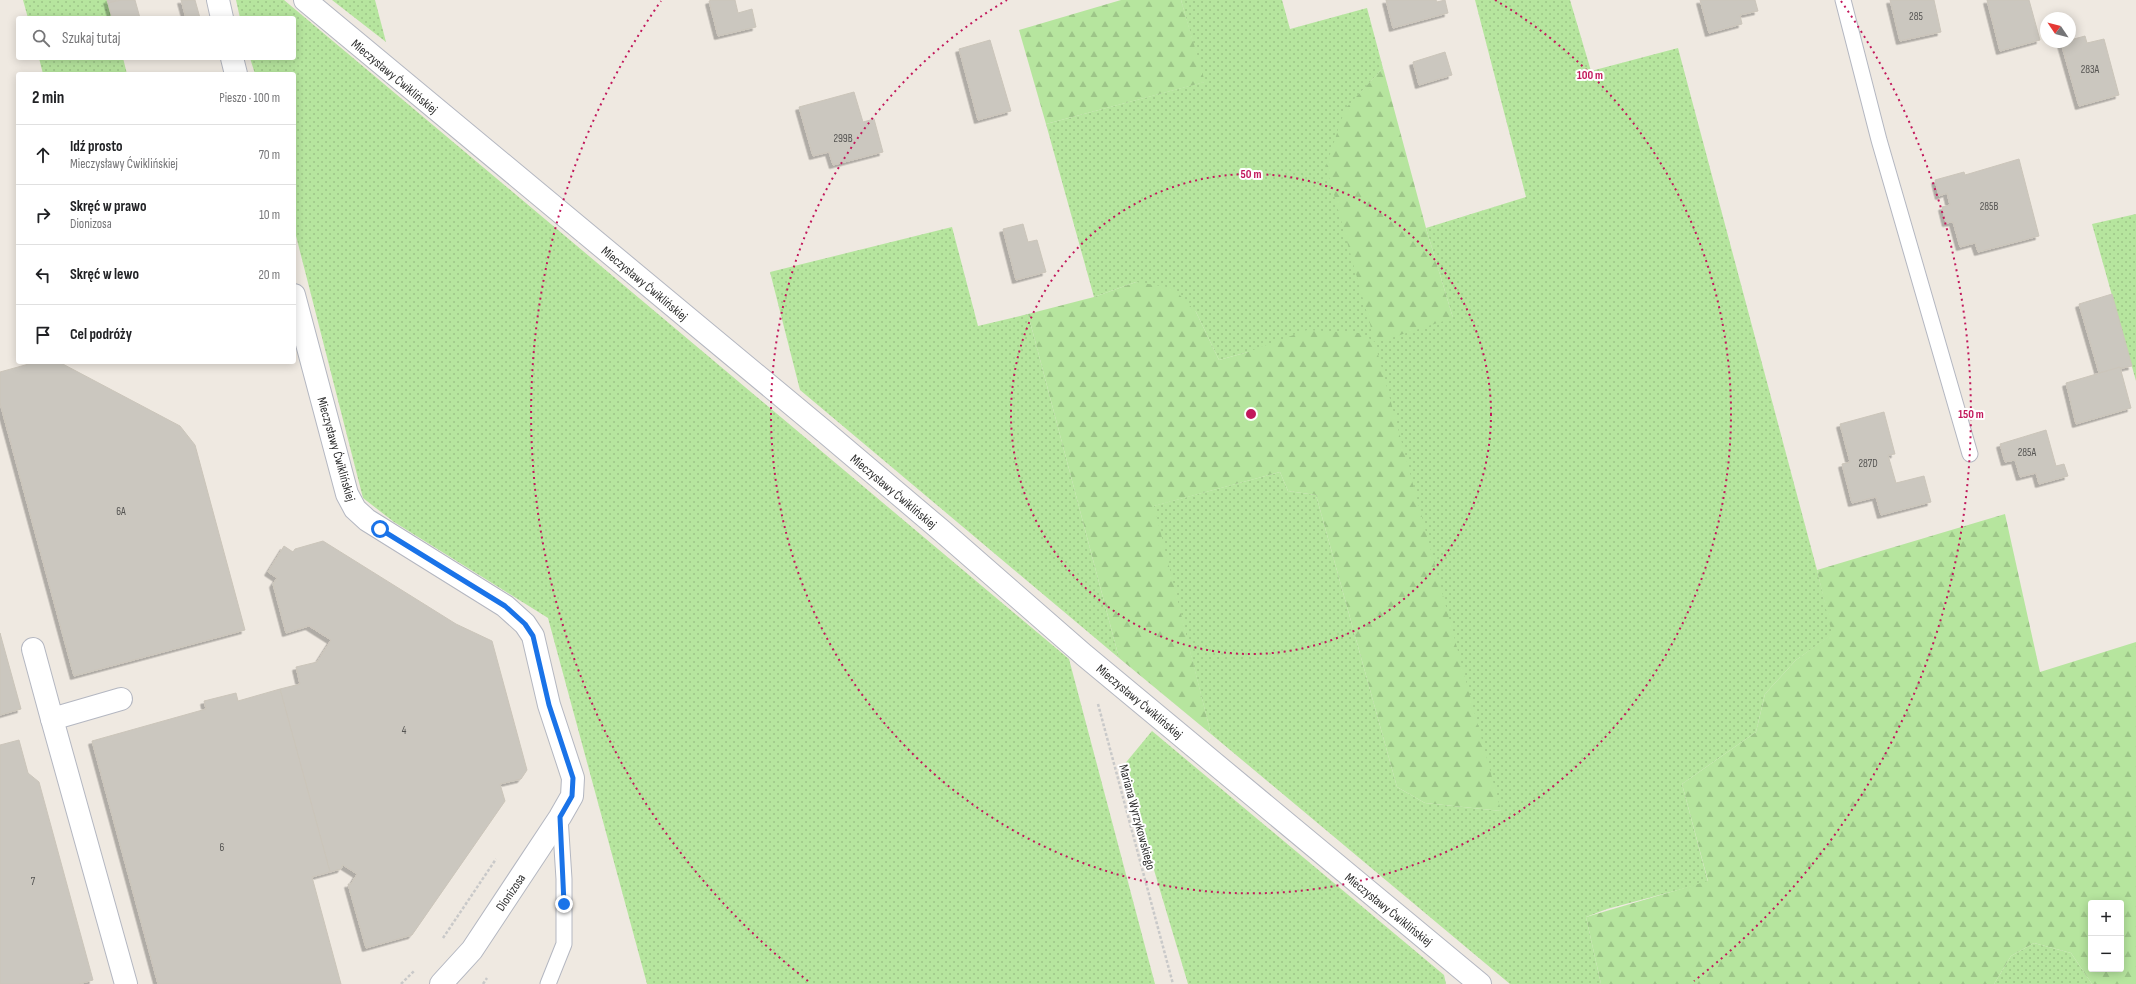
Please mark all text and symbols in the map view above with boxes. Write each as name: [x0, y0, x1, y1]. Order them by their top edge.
house number: 285: [1909, 10, 1923, 23]
north arrow: [2040, 12, 2076, 48]
search box: [16, 16, 296, 60]
icon: search: [30, 27, 52, 49]
text: Szukaj tutaj: [62, 29, 120, 48]
street label: Mieczysławy Ćwiklińskiej: [348, 36, 441, 118]
house number: 283A: [2081, 63, 2100, 76]
text: 100 m: [1577, 68, 1603, 83]
text: 2 min: [32, 88, 64, 108]
text: Pieszo · 100 m: [219, 90, 280, 106]
house number: 299B: [833, 132, 853, 145]
text: Idź prosto: [70, 137, 123, 156]
icon: ahead: [32, 144, 54, 166]
text: 70 m: [259, 147, 280, 163]
text: Mieczysławy Ćwiklińskiej: [70, 156, 178, 172]
text: 50 m: [1241, 167, 1261, 182]
text: Skręć w prawo: [70, 197, 147, 216]
house number: 285B: [1980, 200, 1998, 213]
icon: right: [32, 204, 54, 226]
text: 10 m: [259, 207, 280, 223]
text: Dionizosa: [70, 216, 112, 232]
street label: Mieczysławy Ćwiklińskiej: [598, 243, 691, 325]
icon: left: [32, 264, 54, 286]
text: Skręć w lewo: [70, 265, 139, 284]
text: 20 m: [258, 267, 280, 283]
icon: arrive: [32, 324, 54, 346]
text: Cel podróży: [70, 325, 132, 344]
street label: Mieczysławy Ćwiklińskiej: [313, 395, 359, 503]
centre of rings: [1244, 407, 1258, 421]
text: 150 m: [1958, 407, 1984, 422]
house number: 285A: [2018, 446, 2037, 459]
street label: Mieczysławy Ćwiklińskiej: [847, 451, 940, 533]
house number: 287D: [1858, 457, 1878, 470]
house number: 6A: [116, 505, 126, 518]
route start: [371, 520, 389, 538]
street label: Mieczysławy Ćwiklińskiej: [1093, 661, 1186, 743]
house number: 4: [402, 724, 407, 737]
street label: Mariana Wyrzykowskiego: [1115, 763, 1159, 872]
house number: 6: [220, 841, 225, 854]
street label: Mieczysławy Ćwiklińskiej: [1341, 870, 1435, 950]
street label: Dionizosa: [493, 871, 529, 914]
house number: 7: [31, 875, 36, 888]
route end: [555, 895, 573, 913]
map controls: [2088, 900, 2124, 972]
button: +: [2088, 900, 2124, 936]
button: −: [2088, 936, 2124, 972]

